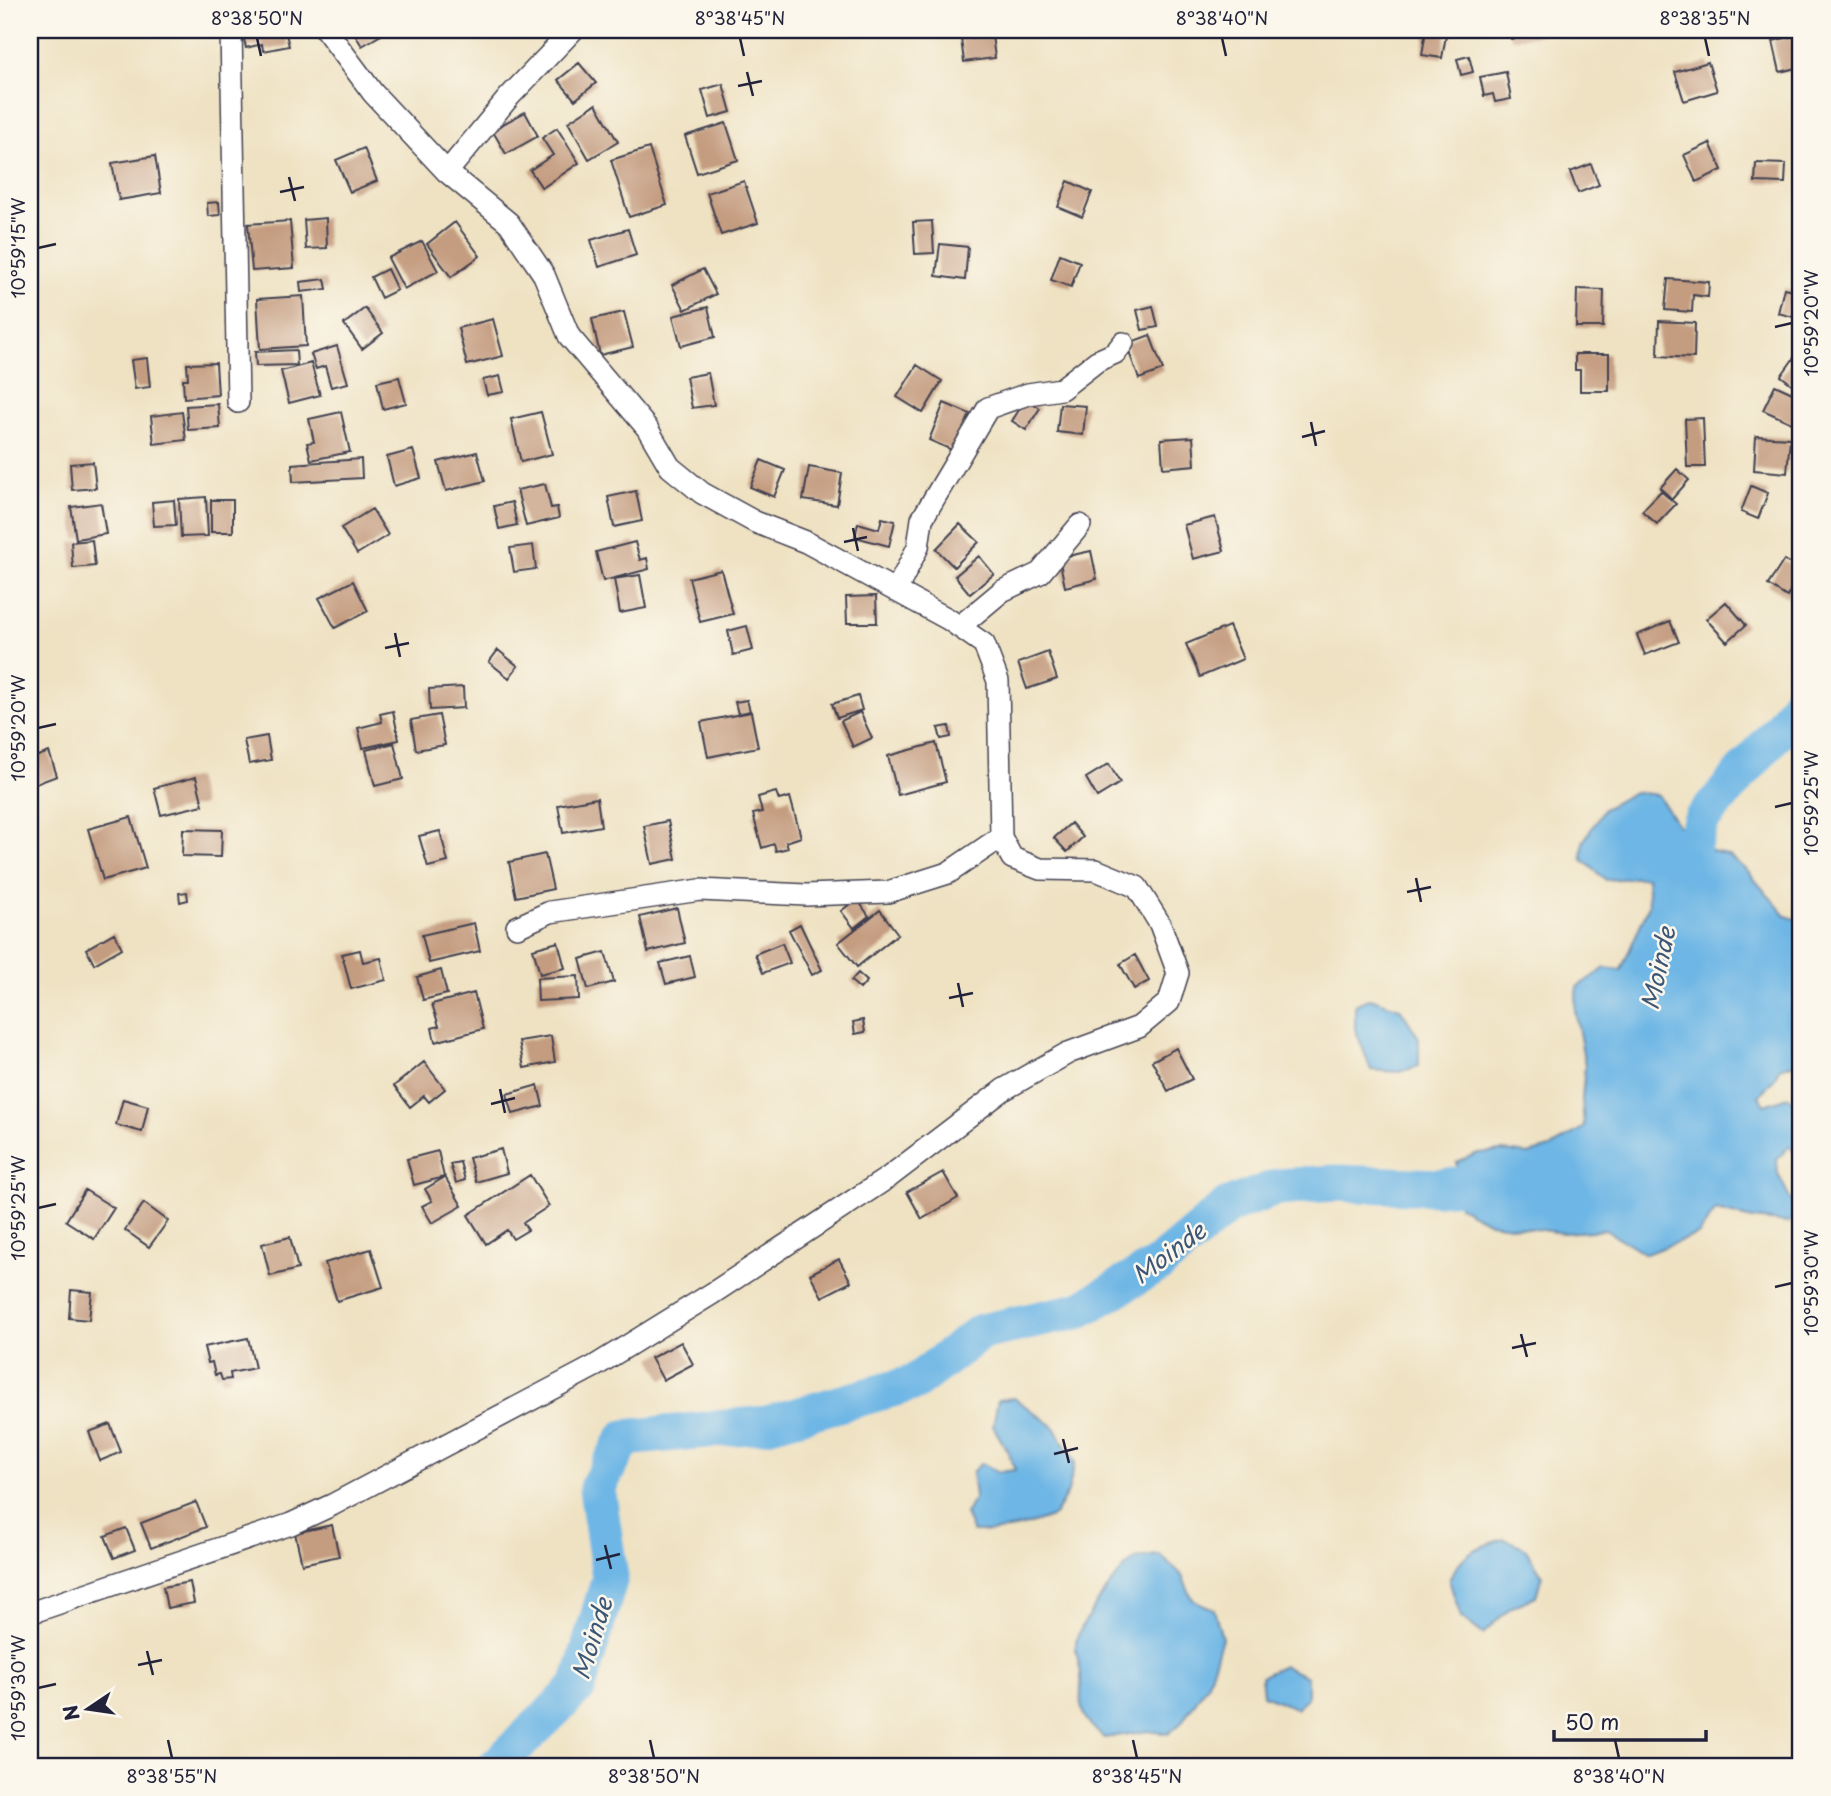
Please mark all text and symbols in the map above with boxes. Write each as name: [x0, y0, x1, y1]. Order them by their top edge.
text: 8°38'50"N: [211, 4, 303, 31]
text: 8°38'45"N: [695, 4, 785, 31]
text: 8°38'40"N: [1176, 4, 1268, 31]
text: 8°38'35"N: [1660, 4, 1751, 31]
text: 10°59'15"W: [4, 197, 31, 299]
text: 10°59'20"W: [1797, 269, 1824, 376]
text: 10°59'20"W: [4, 674, 31, 781]
text: 10°59'25"W: [1797, 750, 1824, 856]
water label: Moinde: [1631, 922, 1684, 1013]
text: 10°59'25"W: [4, 1155, 31, 1261]
water label: Moinde: [1124, 1212, 1213, 1292]
text: 10°59'30"W: [1797, 1229, 1824, 1336]
water label: Moinde: [561, 1592, 621, 1684]
text: 10°59'30"W: [4, 1634, 31, 1741]
north arrow: [52, 1674, 122, 1744]
scale bar: [1554, 1698, 1707, 1742]
text: N: [55, 1703, 86, 1724]
text: 50 m: [1565, 1705, 1619, 1737]
text: 8°38'55"N: [127, 1762, 217, 1789]
text: 8°38'50"N: [608, 1762, 700, 1789]
text: 8°38'45"N: [1092, 1762, 1182, 1789]
text: 8°38'40"N: [1573, 1762, 1665, 1789]

